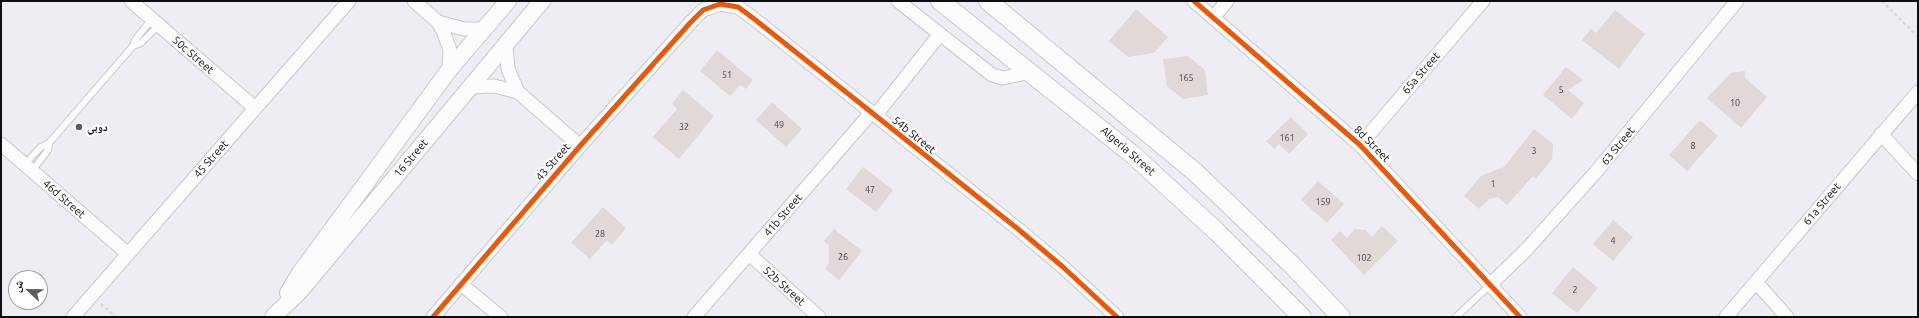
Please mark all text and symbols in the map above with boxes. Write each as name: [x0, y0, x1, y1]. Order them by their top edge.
street label: 50c Street: [170, 33, 216, 77]
street label: 65a Street: [1399, 49, 1443, 97]
house number: 51: [722, 70, 732, 80]
house number: 165: [1178, 73, 1194, 83]
house number: 5: [1558, 85, 1564, 95]
house number: 10: [1730, 98, 1740, 108]
street label: 54b Street: [890, 113, 938, 157]
place label: دوبي: [87, 120, 108, 134]
house number: 49: [774, 120, 784, 130]
marker: دوبي: [74, 122, 84, 132]
house number: 32: [679, 122, 689, 132]
street label: 8d Street: [1351, 123, 1393, 165]
street label: Algeria Street: [1098, 124, 1158, 178]
street label: 63 Street: [1599, 124, 1637, 168]
house number: 161: [1279, 133, 1295, 143]
street label: 16 Street: [391, 136, 431, 180]
street label: 45 Street: [191, 137, 231, 181]
street label: 43 Street: [533, 140, 573, 184]
house number: 8: [1690, 141, 1696, 151]
house number: 3: [1531, 146, 1537, 156]
street label: 46d Street: [40, 177, 88, 221]
house number: 1: [1490, 179, 1496, 189]
street label: 61a Street: [1800, 180, 1844, 228]
house number: 47: [865, 185, 875, 195]
street label: 41b Street: [761, 191, 805, 239]
house number: 159: [1315, 197, 1331, 207]
house number: 28: [595, 229, 605, 239]
house number: 4: [1610, 236, 1616, 246]
house number: 26: [838, 252, 848, 262]
house number: 102: [1356, 253, 1372, 263]
street label: 52b Street: [760, 264, 808, 308]
north arrow: [8, 270, 48, 310]
text: ش: [10, 278, 26, 294]
house number: 2: [1572, 285, 1578, 295]

